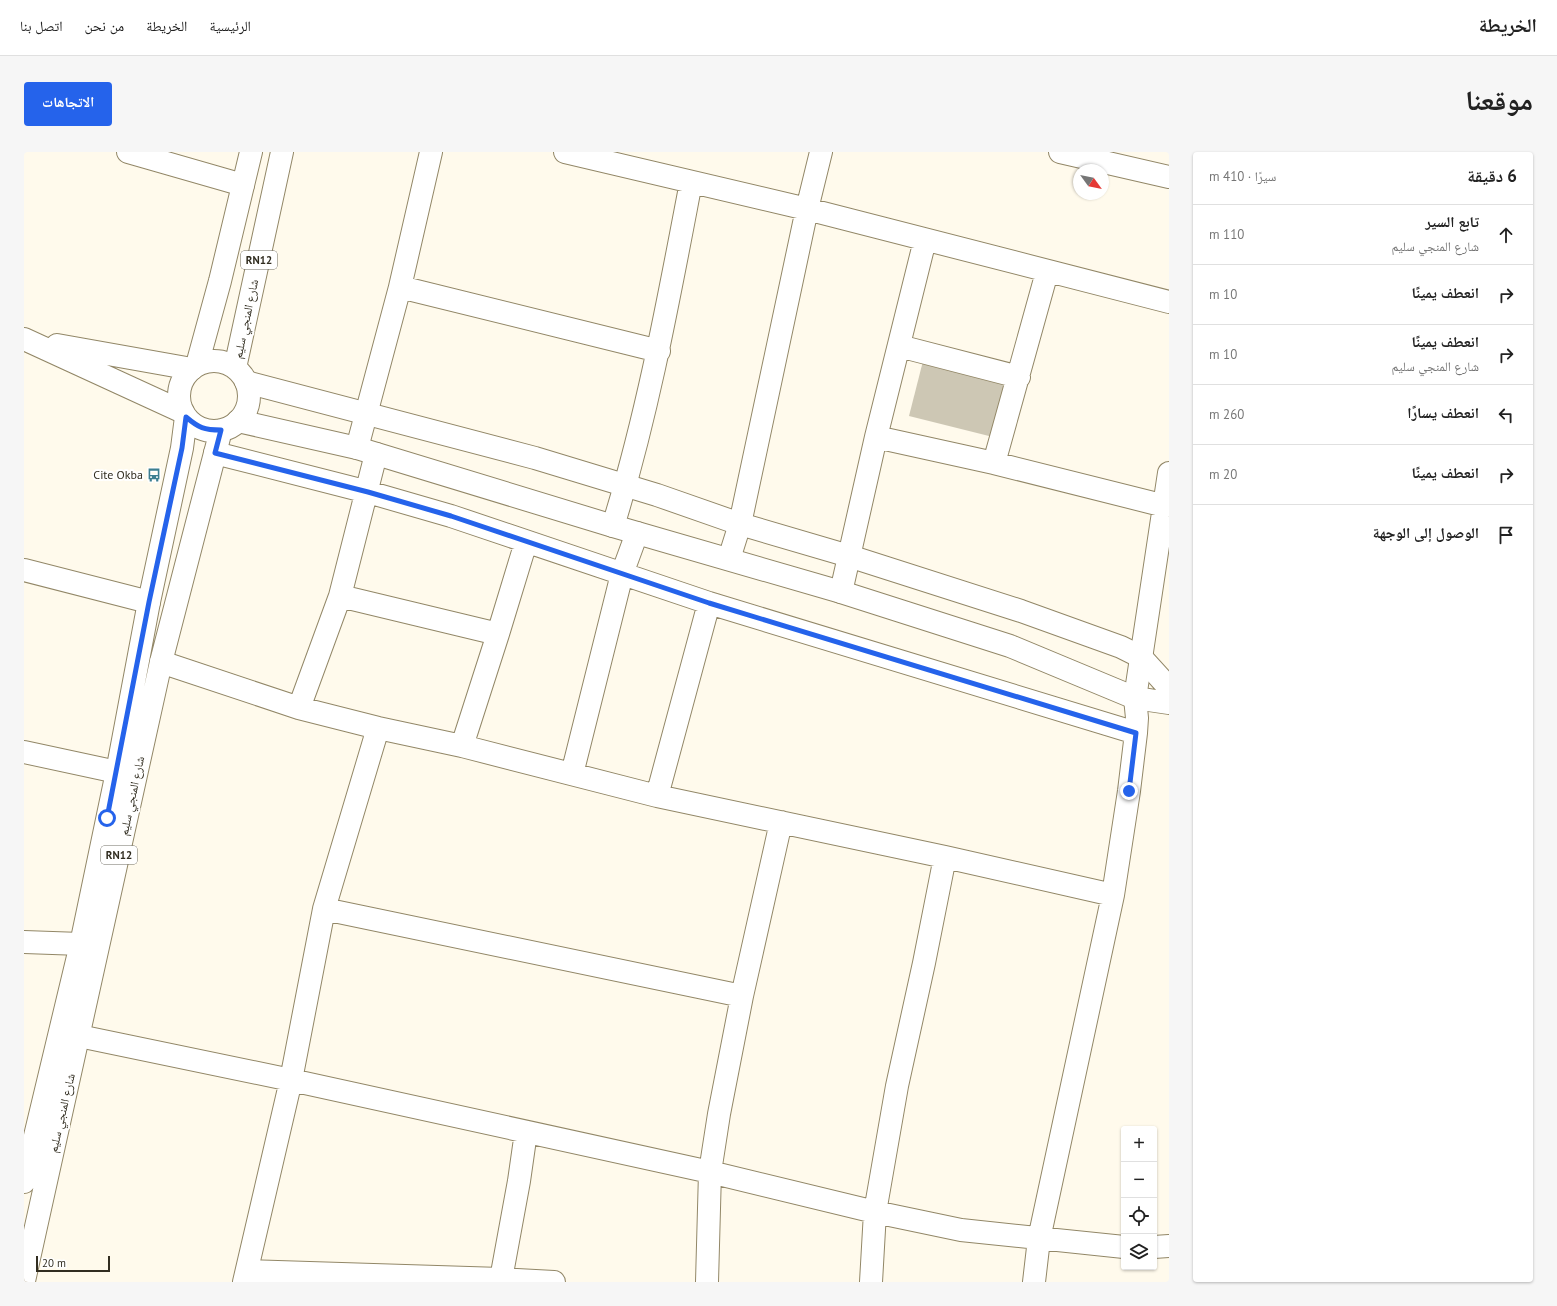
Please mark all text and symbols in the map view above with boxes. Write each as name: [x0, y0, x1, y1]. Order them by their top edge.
text: الخريطة: [1479, 13, 1537, 37]
text: اتصل بنا: [20, 17, 63, 35]
text: من نحن: [85, 17, 124, 35]
text: الخريطة: [146, 17, 187, 35]
text: الرئيسية: [209, 17, 251, 35]
text: موقعنا: [1465, 81, 1533, 118]
button: الاتجاهات: [24, 82, 112, 126]
north arrow: [1073, 164, 1109, 200]
text: 6 دقيقة: [1467, 165, 1517, 187]
text: سيرًا · 410 m: [1209, 168, 1276, 185]
text: تابع السير: [1425, 212, 1479, 231]
icon: ahead: [1495, 224, 1517, 246]
text: 110 m: [1209, 226, 1244, 243]
text: شارع المنجي سليم: [1391, 238, 1479, 255]
road number: RN12: [241, 251, 277, 269]
street label: شارع المنجي سليم: [230, 278, 264, 361]
text: انعطف يمينًا: [1412, 283, 1479, 302]
icon: right: [1495, 284, 1517, 306]
text: 10 m: [1209, 286, 1237, 303]
text: انعطف يمينًا: [1412, 332, 1479, 351]
icon: right: [1495, 344, 1517, 366]
text: 10 m: [1209, 346, 1237, 363]
text: شارع المنجي سليم: [1391, 358, 1479, 375]
text: انعطف يسارًا: [1407, 403, 1479, 422]
icon: left: [1495, 404, 1517, 426]
text: 260 m: [1209, 406, 1244, 423]
text: انعطف يمينًا: [1412, 463, 1479, 482]
icon: right: [1495, 464, 1517, 486]
text: 20 m: [1209, 466, 1237, 483]
place label: Cite Okba: [93, 467, 143, 482]
bus stop icon: Cite Okba: [146, 467, 162, 483]
text: الوصول إلى الوجهة: [1373, 523, 1479, 542]
icon: arrive: [1495, 524, 1517, 546]
street label: شارع المنجي سليم: [116, 755, 150, 838]
route end: [1120, 782, 1138, 800]
route start: [98, 809, 116, 827]
road number: RN12: [101, 846, 137, 864]
street label: شارع المنجي سليم: [45, 1072, 81, 1155]
map controls: [1121, 1126, 1157, 1270]
button: +: [1121, 1126, 1157, 1162]
button: −: [1121, 1162, 1157, 1198]
button: locate: [1121, 1198, 1157, 1234]
button: layers: [1121, 1234, 1157, 1270]
scale bar: [36, 1254, 110, 1273]
text: 20 m: [42, 1256, 66, 1270]

